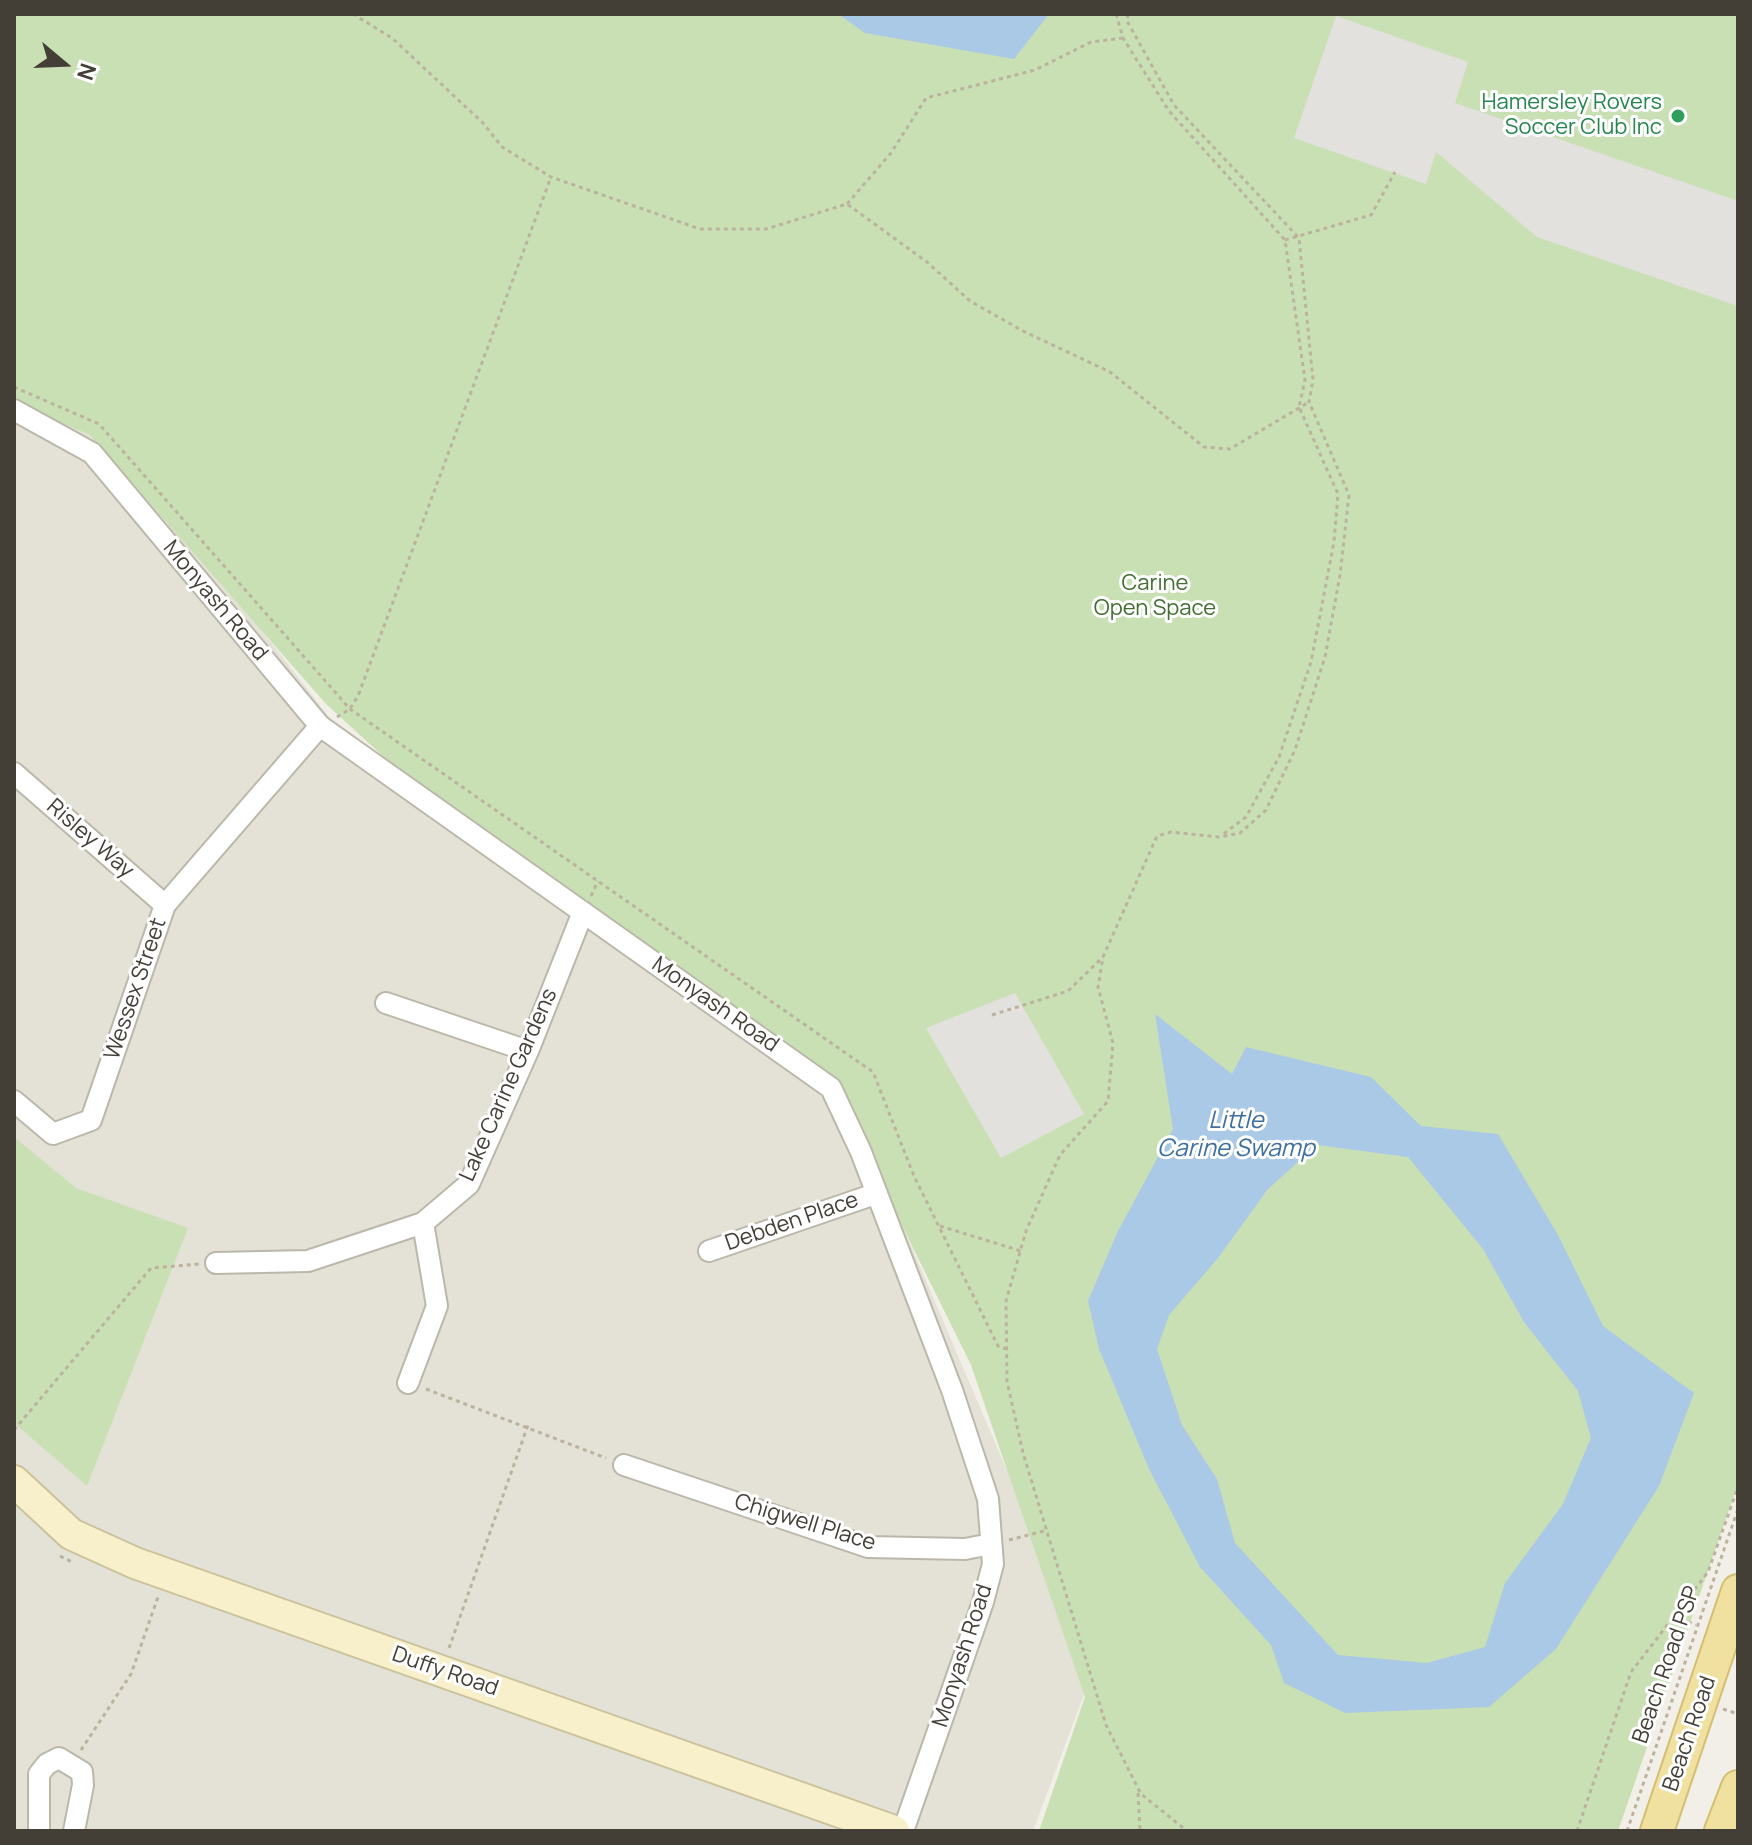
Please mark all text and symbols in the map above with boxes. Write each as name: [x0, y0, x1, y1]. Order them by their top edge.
north arrow: [24, 24, 104, 104]
text: N: [70, 59, 103, 84]
place label: Hamersley Rovers Soccer Club Inc: [1481, 90, 1662, 142]
marker: Hamersley Rovers Soccer Club Inc: [1669, 107, 1687, 125]
street label: Monyash Road: [157, 536, 273, 666]
park label: Carine Open Space: [1094, 571, 1216, 622]
street label: Risley Way: [41, 794, 139, 884]
street label: Wessex Street: [99, 915, 173, 1063]
street label: Monyash Road: [647, 952, 783, 1058]
street label: Lake Carine Gardens: [455, 984, 563, 1186]
water label: Little Carine Swamp: [1157, 1107, 1315, 1163]
street label: Debden Place: [722, 1187, 862, 1257]
street label: Chigwell Place: [731, 1489, 879, 1557]
street label: Monyash Road: [927, 1581, 999, 1731]
street label: Beach Road PSP: [1628, 1583, 1706, 1747]
street label: Duffy Road: [388, 1642, 502, 1702]
street label: Beach Road: [1658, 1673, 1722, 1795]

